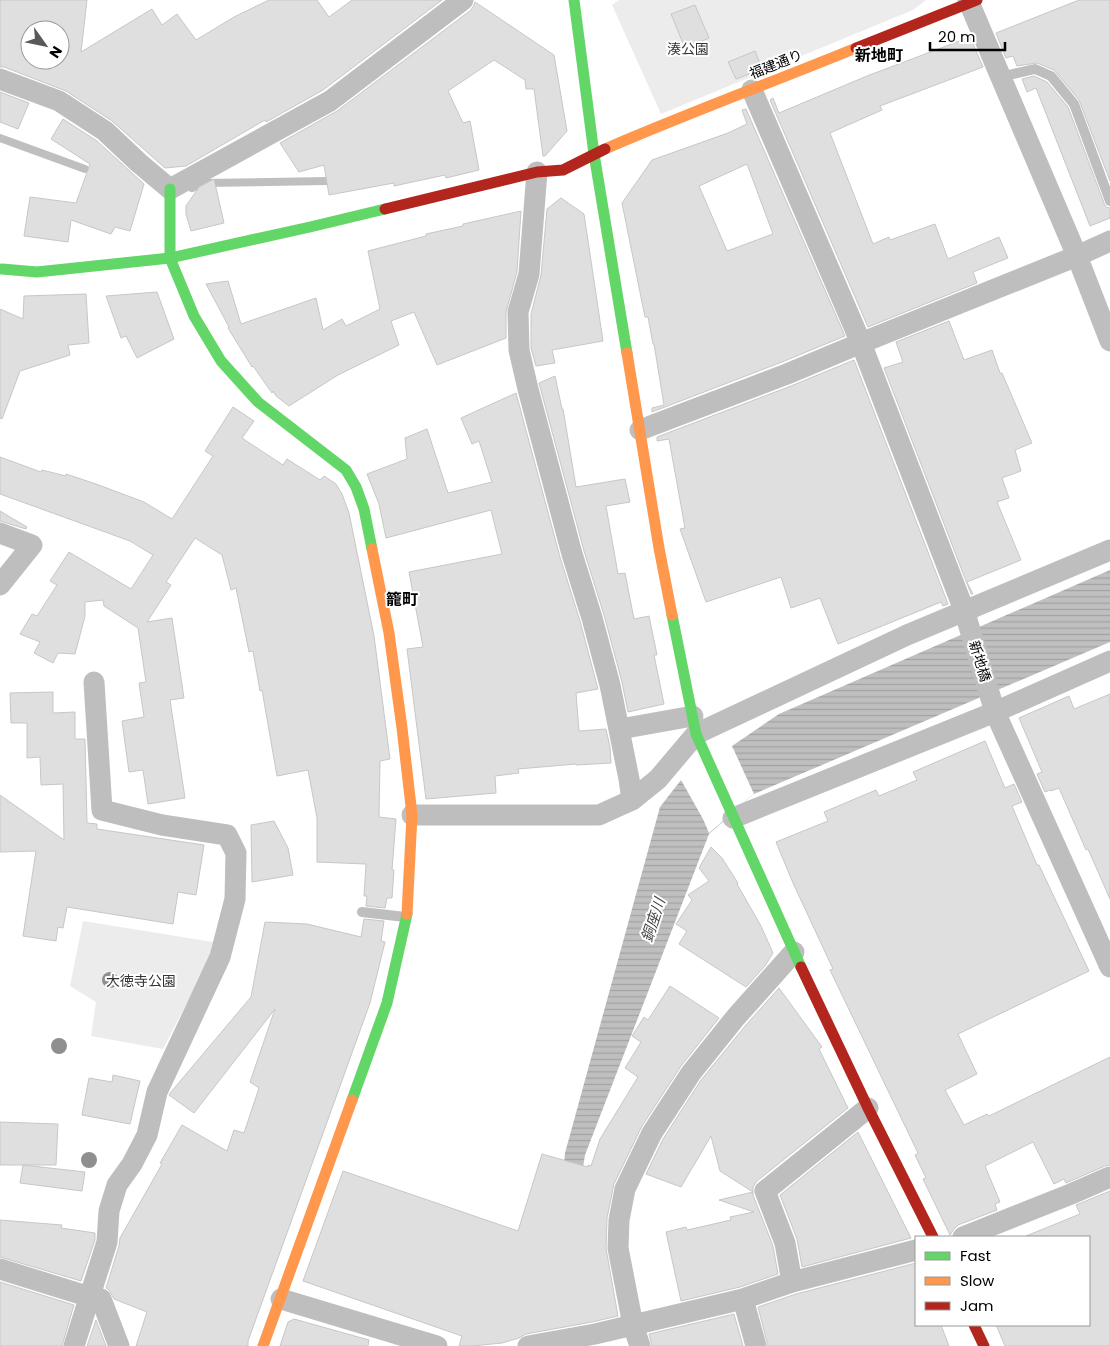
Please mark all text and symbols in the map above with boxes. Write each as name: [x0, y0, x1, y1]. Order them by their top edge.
north arrow: [20, 20, 70, 70]
scale bar: [930, 20, 1005, 52]
text: 20 m: [938, 26, 976, 47]
park label: 湊公園: [667, 39, 709, 59]
text: N: [45, 42, 67, 62]
street label: 福建通り: [746, 44, 806, 84]
district label: 新地町: [855, 44, 903, 67]
district label: 籠町: [386, 588, 418, 611]
street label: 新地橋: [964, 638, 996, 684]
water label: 銅座川: [636, 893, 671, 945]
park label: 大徳寺公園: [106, 971, 176, 991]
legend: [915, 1236, 1090, 1326]
text: Fast: [960, 1245, 991, 1266]
text: Slow: [960, 1270, 995, 1291]
text: Jam: [960, 1295, 994, 1316]

